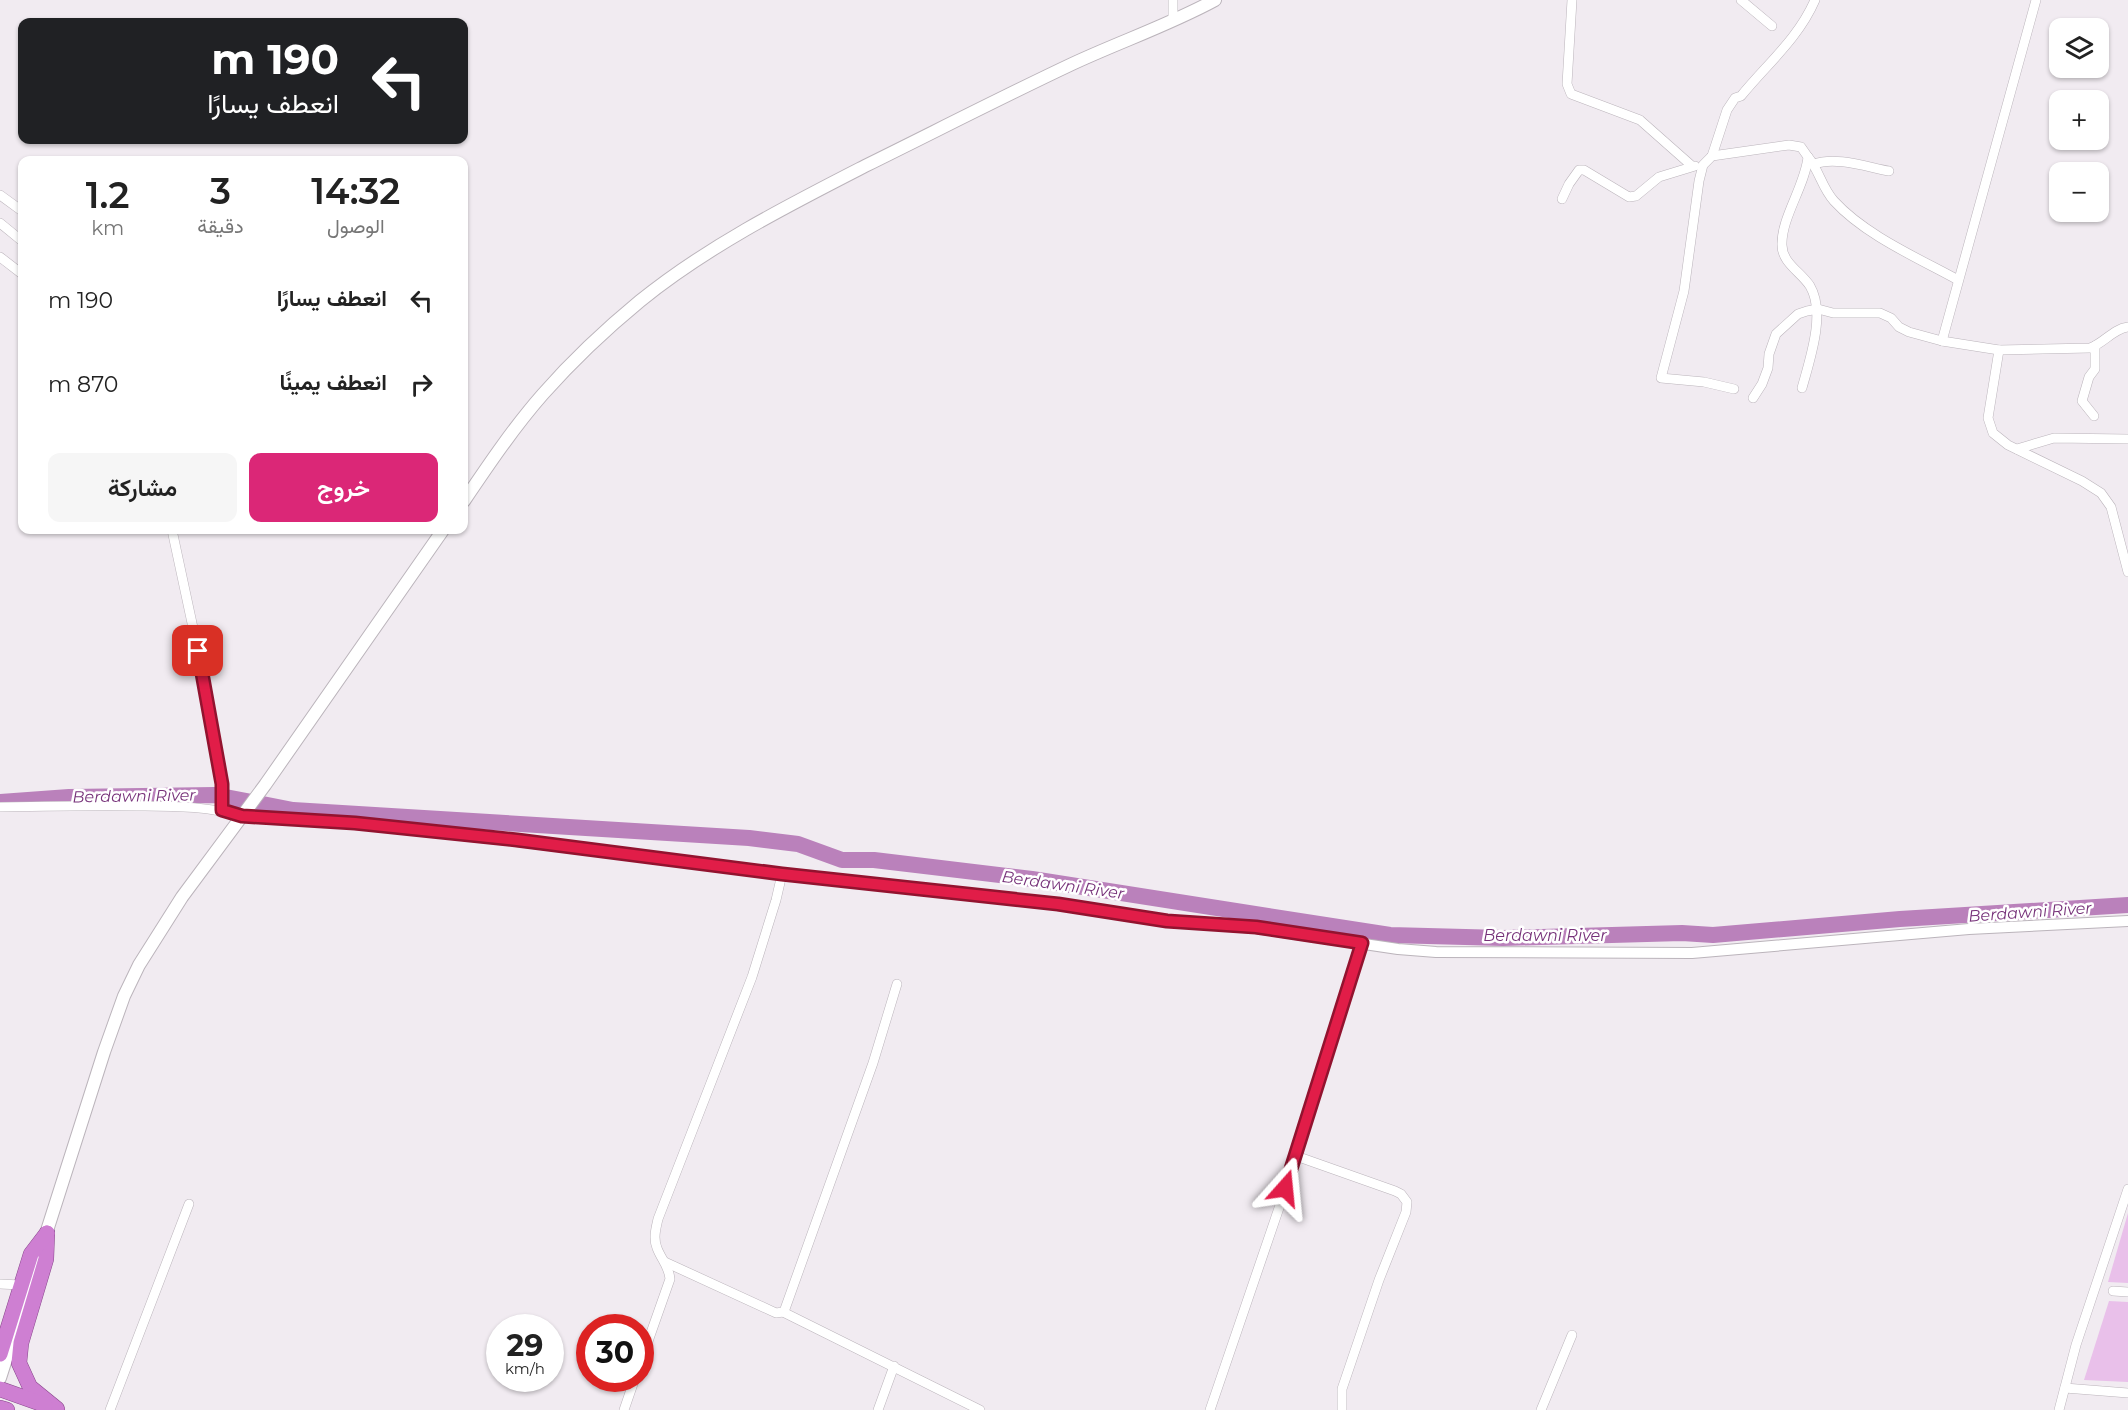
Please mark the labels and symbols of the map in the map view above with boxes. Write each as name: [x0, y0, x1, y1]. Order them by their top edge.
pin: [172, 625, 223, 676]
water label: Berdawni River: [72, 785, 196, 807]
water label: Berdawni River: [1001, 867, 1126, 903]
water label: Berdawni River: [1968, 898, 2093, 926]
water label: Berdawni River: [1483, 926, 1607, 945]
position arrow: [1253, 1156, 1317, 1220]
speed limit sign: 30: [576, 1314, 654, 1392]

